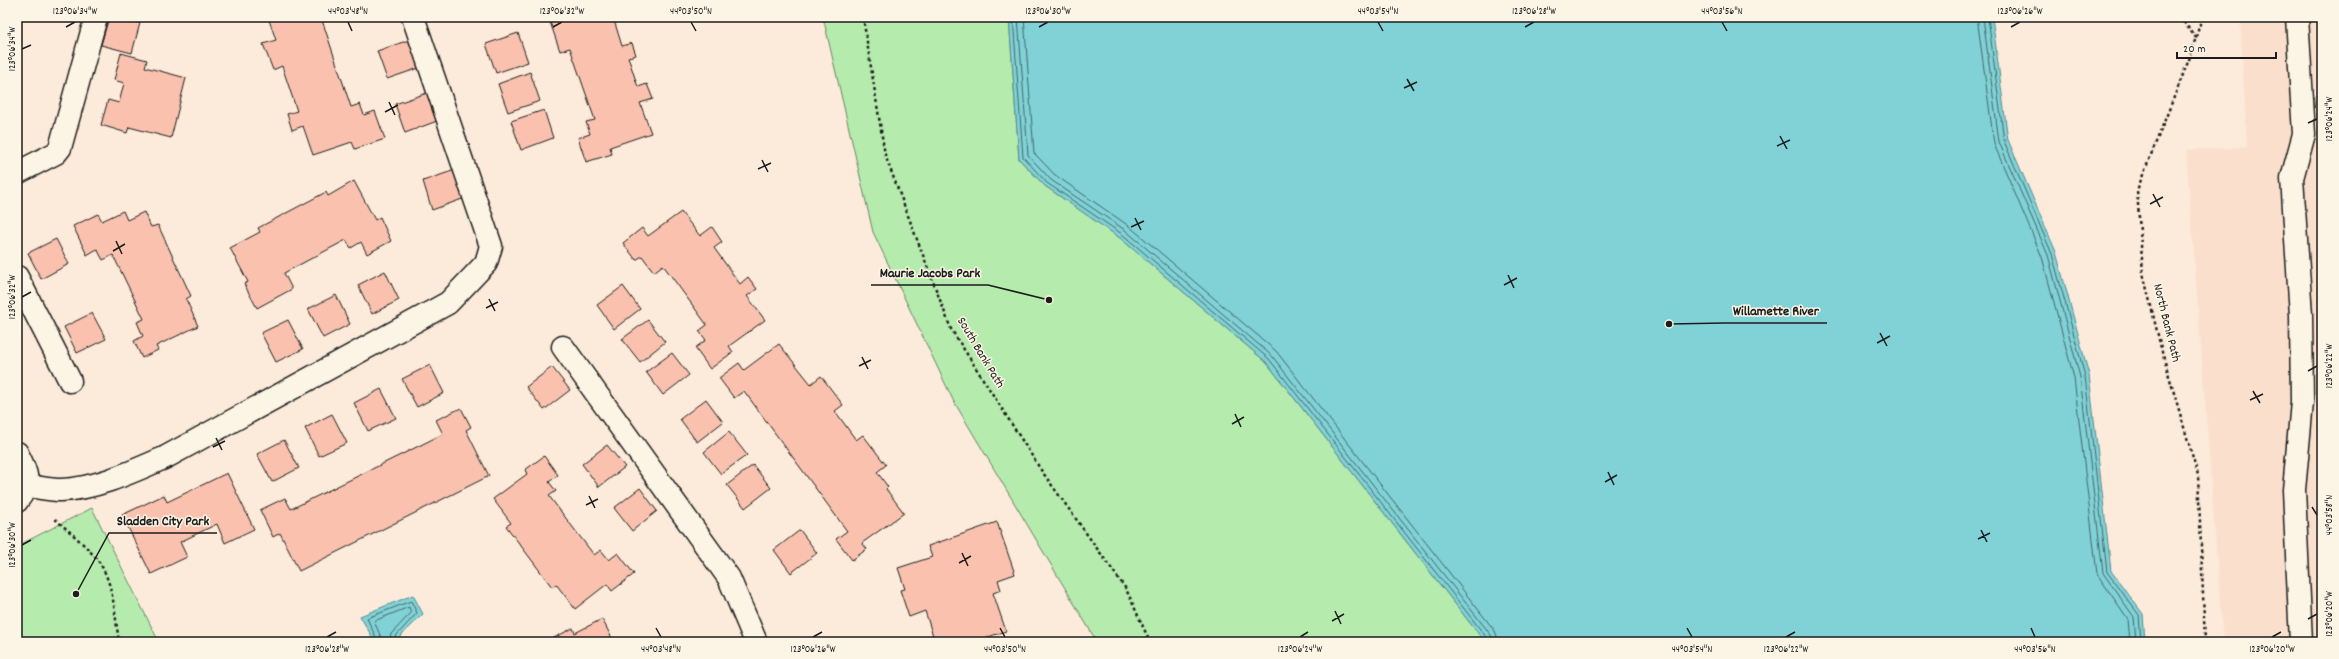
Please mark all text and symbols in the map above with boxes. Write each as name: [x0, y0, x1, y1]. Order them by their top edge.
text: 123°06'34"W: [53, 5, 97, 19]
text: 44°03'48"N: [328, 5, 368, 19]
text: 123°06'32"W: [540, 5, 585, 19]
text: 44°03'50"N: [670, 5, 712, 19]
text: 123°06'30"W: [1025, 5, 1071, 19]
text: 44°03'54"N: [1358, 5, 1398, 19]
text: 123°06'28"W: [1512, 5, 1556, 19]
text: 44°03'56"N: [1701, 5, 1743, 19]
text: 123°06'26"W: [1997, 5, 2043, 19]
text: 123°06'34"W: [6, 27, 20, 71]
scale bar: [2177, 34, 2276, 60]
text: 20 m: [2183, 41, 2206, 58]
text: 123°06'24"W: [2323, 97, 2337, 141]
callout: Maurie Jacobs Park: [871, 259, 988, 285]
text: Maurie Jacobs Park: [880, 264, 980, 284]
text: 123°06'32"W: [6, 274, 20, 319]
street label: North Bank Path: [2147, 282, 2185, 364]
callout: Willamette River: [1725, 297, 1827, 323]
text: Willamette River: [1733, 302, 1820, 322]
street label: South Bank Path: [951, 314, 1009, 392]
text: 123°06'22"W: [2323, 343, 2337, 388]
text: 44°03'58"N: [2323, 495, 2337, 535]
callout: Sladden City Park: [109, 507, 217, 533]
text: Sladden City Park: [117, 512, 209, 532]
text: 123°06'30"W: [6, 522, 20, 568]
text: 123°06'20"W: [2323, 591, 2337, 637]
text: 123°06'28"W: [305, 643, 349, 657]
text: 44°03'48"N: [641, 643, 681, 657]
text: 123°06'26"W: [790, 643, 836, 657]
text: 44°03'50"N: [984, 643, 1026, 657]
text: 123°06'24"W: [1278, 643, 1322, 657]
text: 44°03'54"N: [1672, 643, 1712, 657]
text: 123°06'22"W: [1764, 643, 1809, 657]
text: 44°03'56"N: [2014, 643, 2056, 657]
text: 123°06'20"W: [2249, 643, 2295, 657]

